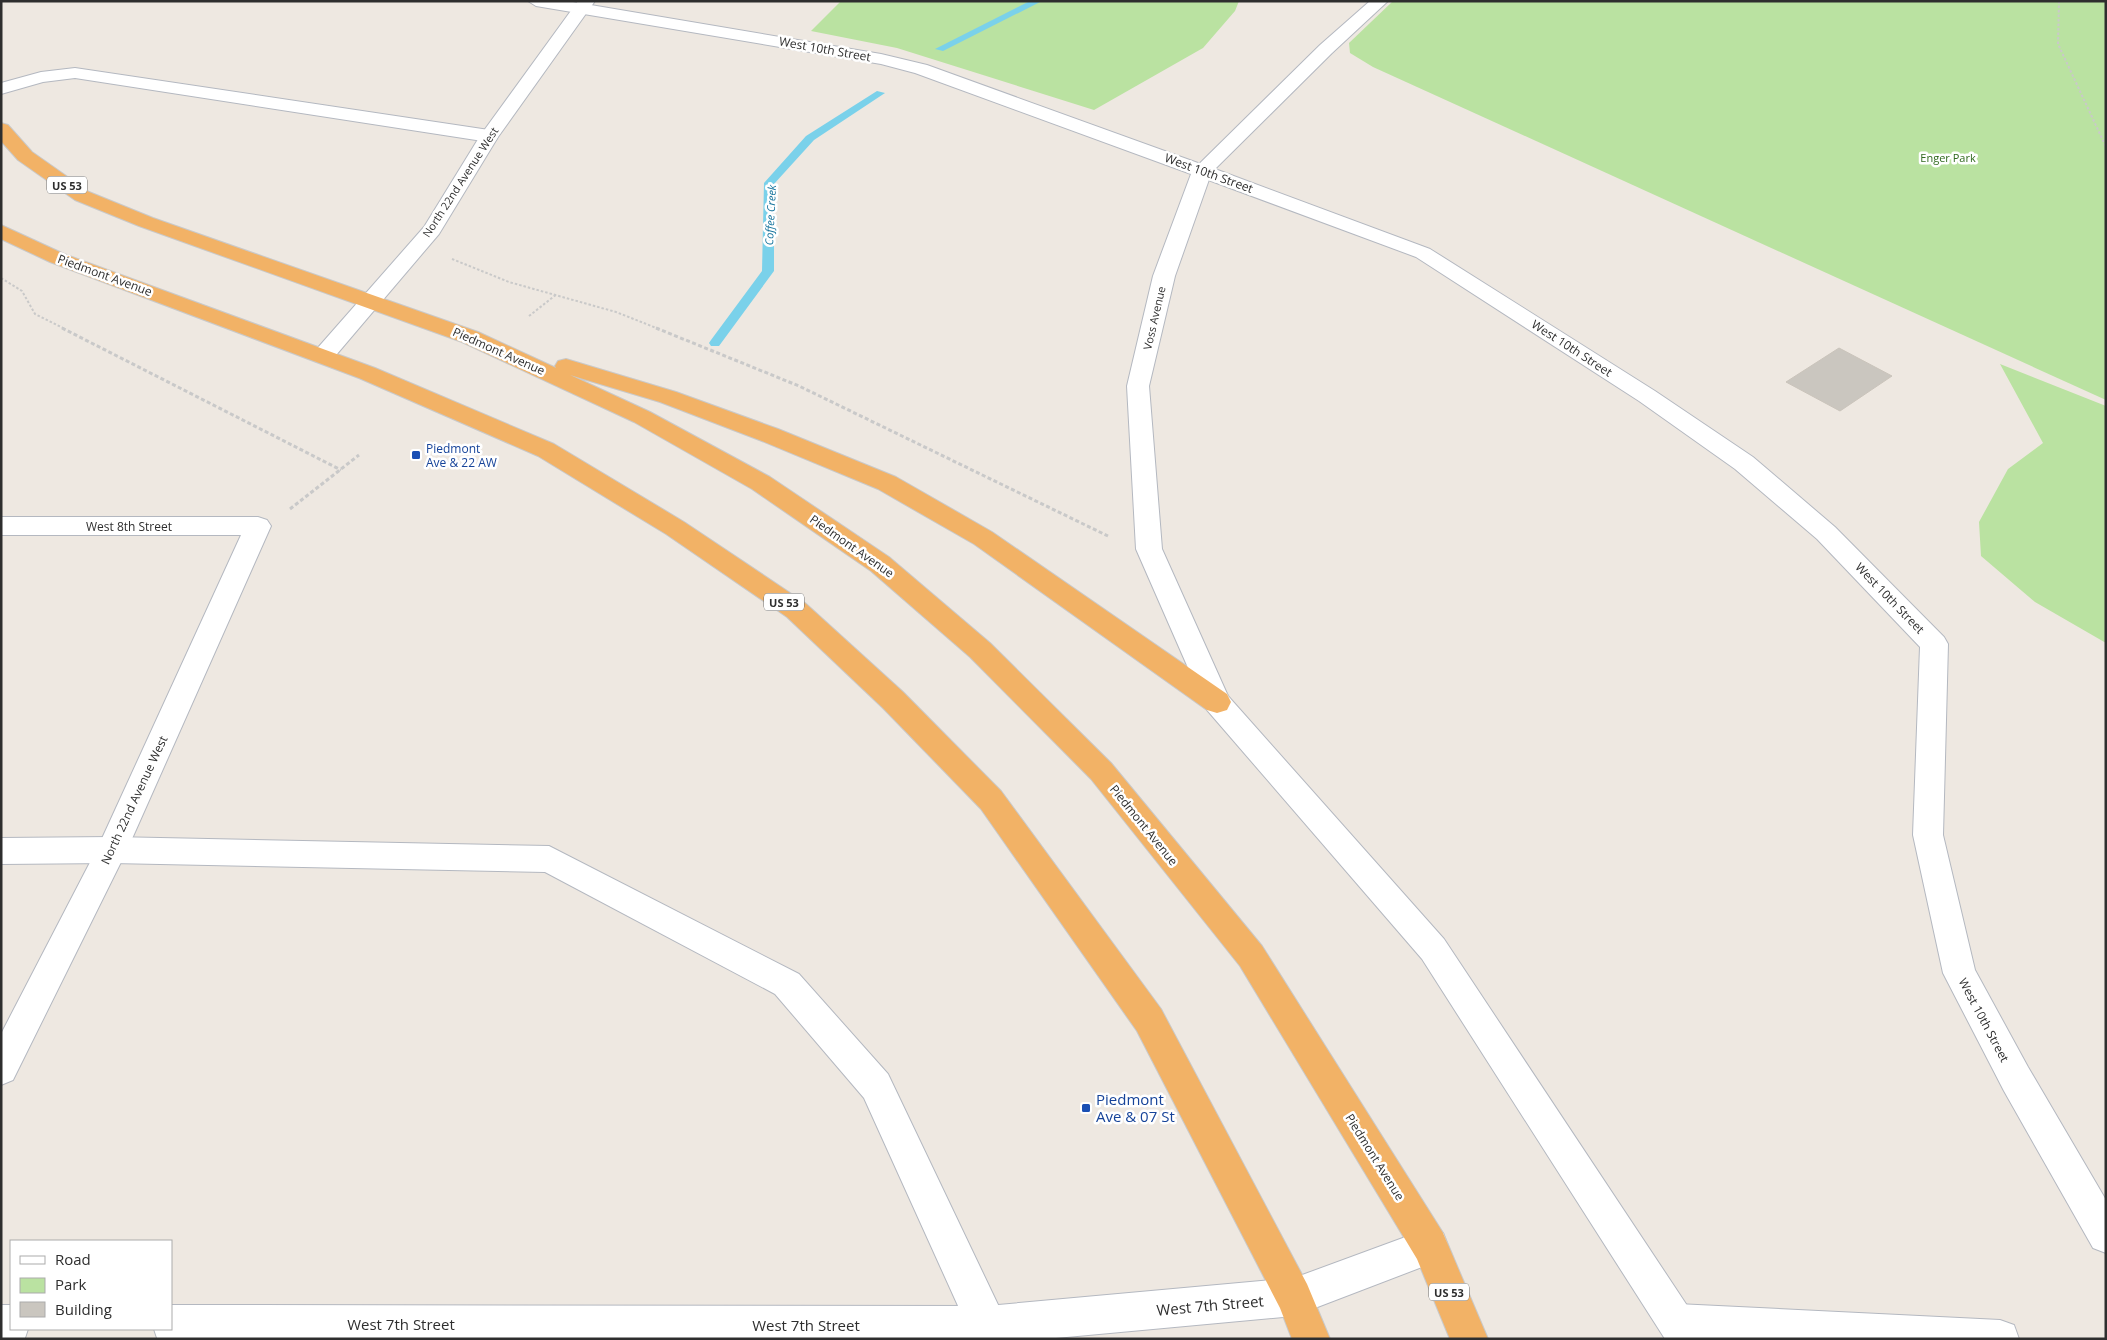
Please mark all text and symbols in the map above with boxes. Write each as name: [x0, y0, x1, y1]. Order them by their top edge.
street label: West 10th Street: [778, 33, 872, 65]
street label: North 22nd Avenue West: [419, 124, 501, 240]
street label: West 10th Street: [1162, 149, 1256, 197]
park label: Enger Park: [1920, 150, 1976, 165]
road number: US 53: [47, 176, 87, 194]
water label: Coffee Creek: [761, 184, 779, 246]
street label: Piedmont Avenue: [55, 250, 155, 300]
street label: Voss Avenue: [1139, 285, 1169, 351]
street label: West 10th Street: [1528, 316, 1616, 380]
street label: Piedmont Avenue: [450, 323, 548, 379]
place label: Piedmont Ave & 22 AW: [426, 440, 497, 471]
marker: Piedmont Ave & 22 AW: [410, 449, 422, 461]
street label: Piedmont Avenue: [806, 511, 898, 582]
street label: West 8th Street: [86, 518, 172, 535]
street label: West 10th Street: [1852, 559, 1928, 637]
road number: US 53: [764, 594, 804, 610]
street label: North 22nd Avenue West: [97, 733, 171, 867]
street label: Piedmont Avenue: [1106, 781, 1182, 869]
street label: West 10th Street: [1955, 975, 2013, 1065]
place label: Piedmont Ave & 07 St: [1096, 1089, 1175, 1126]
marker: Piedmont Ave & 07 St: [1080, 1102, 1092, 1114]
street label: Piedmont Avenue: [1342, 1110, 1409, 1204]
legend: [10, 1240, 172, 1330]
text: Road: [55, 1249, 91, 1269]
text: Park: [55, 1274, 86, 1294]
road number: US 53: [1429, 1284, 1469, 1300]
street label: West 7th Street: [1156, 1290, 1264, 1320]
text: Building: [55, 1299, 112, 1319]
street label: West 7th Street: [347, 1314, 455, 1334]
street label: West 7th Street: [752, 1315, 860, 1335]

